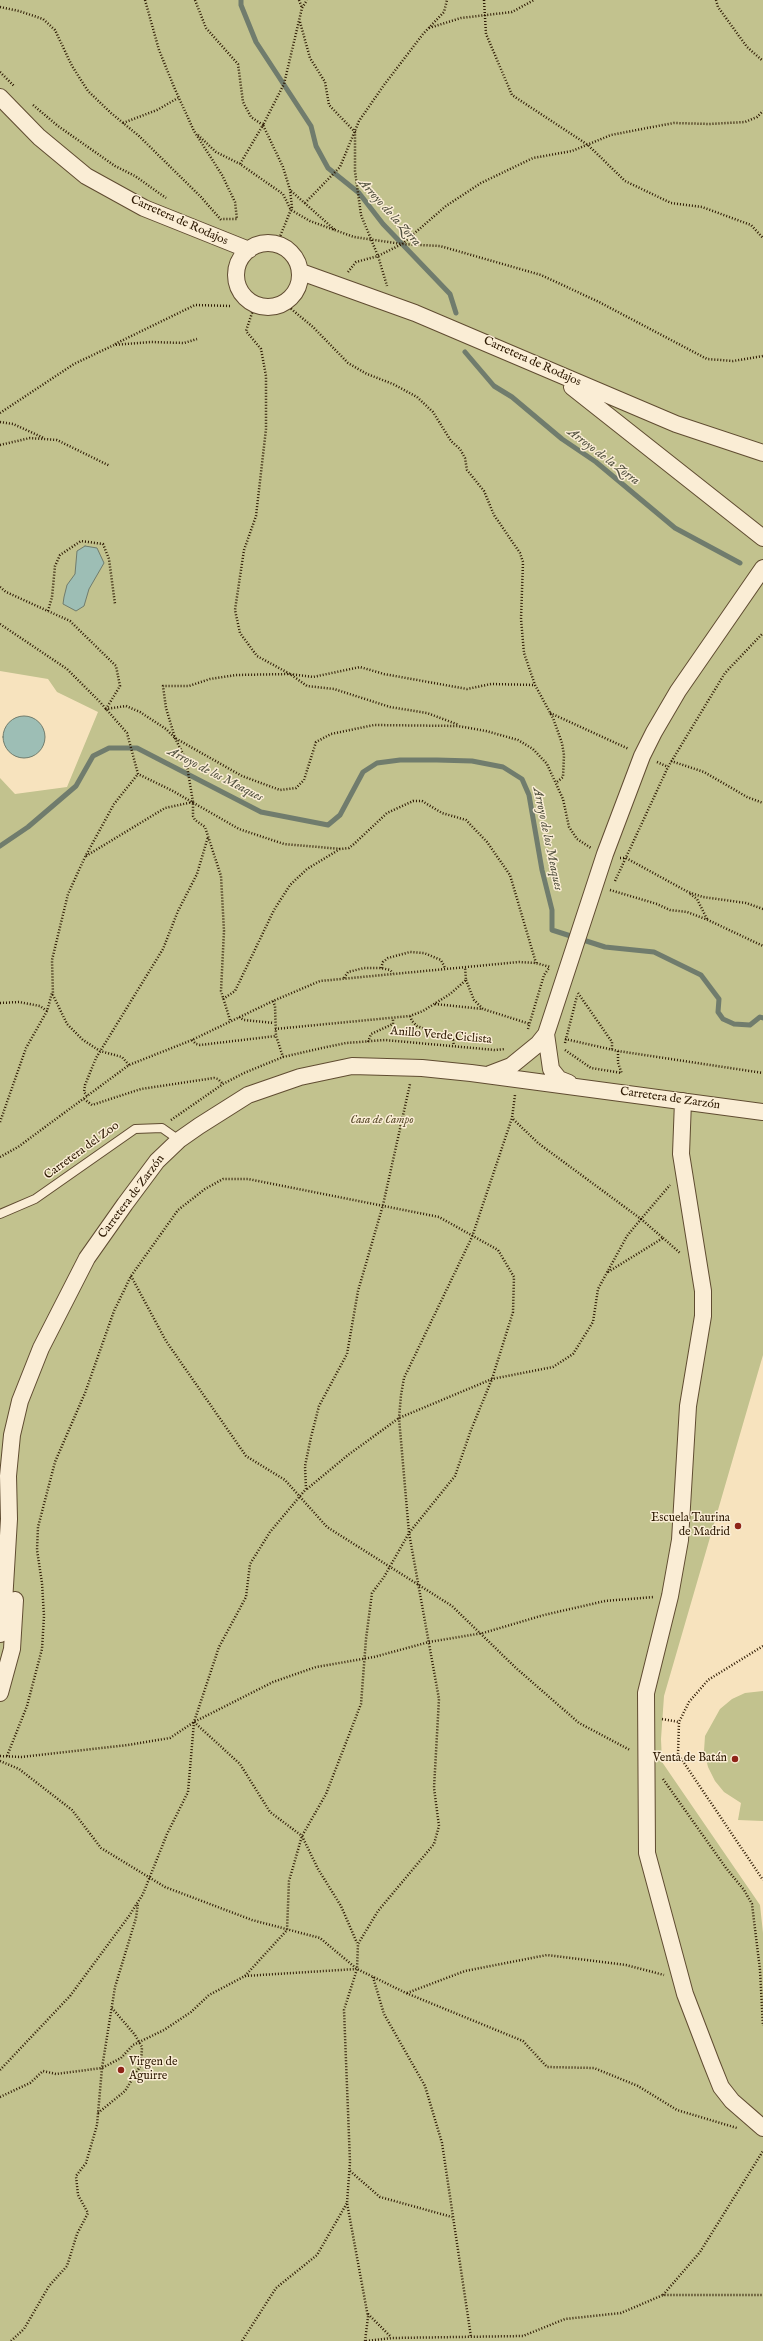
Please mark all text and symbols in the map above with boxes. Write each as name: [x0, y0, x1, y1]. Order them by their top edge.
water label: Arroyo de la Zorra: [354, 176, 424, 250]
street label: Carretera de Rodajos: [128, 193, 230, 249]
street label: Carretera de Rodajos: [481, 334, 583, 390]
water label: Arroyo de la Zorra: [564, 425, 642, 489]
water label: Arroyo de los Meaques: [165, 744, 265, 806]
water label: Arroyo de los Meaques: [528, 786, 566, 892]
street label: Anillo Verde Ciclista: [390, 1024, 492, 1048]
street label: Carretera de Zarzón: [619, 1085, 721, 1113]
park label: Casa de Campo: [350, 1114, 414, 1128]
street label: Carretera del Zoo: [42, 1119, 122, 1183]
street label: Carretera de Zarzón: [96, 1152, 168, 1242]
place label: Escuela Taurina de Madrid: [651, 1512, 730, 1540]
marker: Escuela Taurina de Madrid: [733, 1521, 743, 1531]
place label: Venta de Batán: [653, 1752, 727, 1766]
marker: Venta de Batán: [730, 1754, 740, 1764]
place label: Virgen de Aguirre: [129, 2056, 177, 2084]
marker: Virgen de Aguirre: [116, 2065, 126, 2075]

